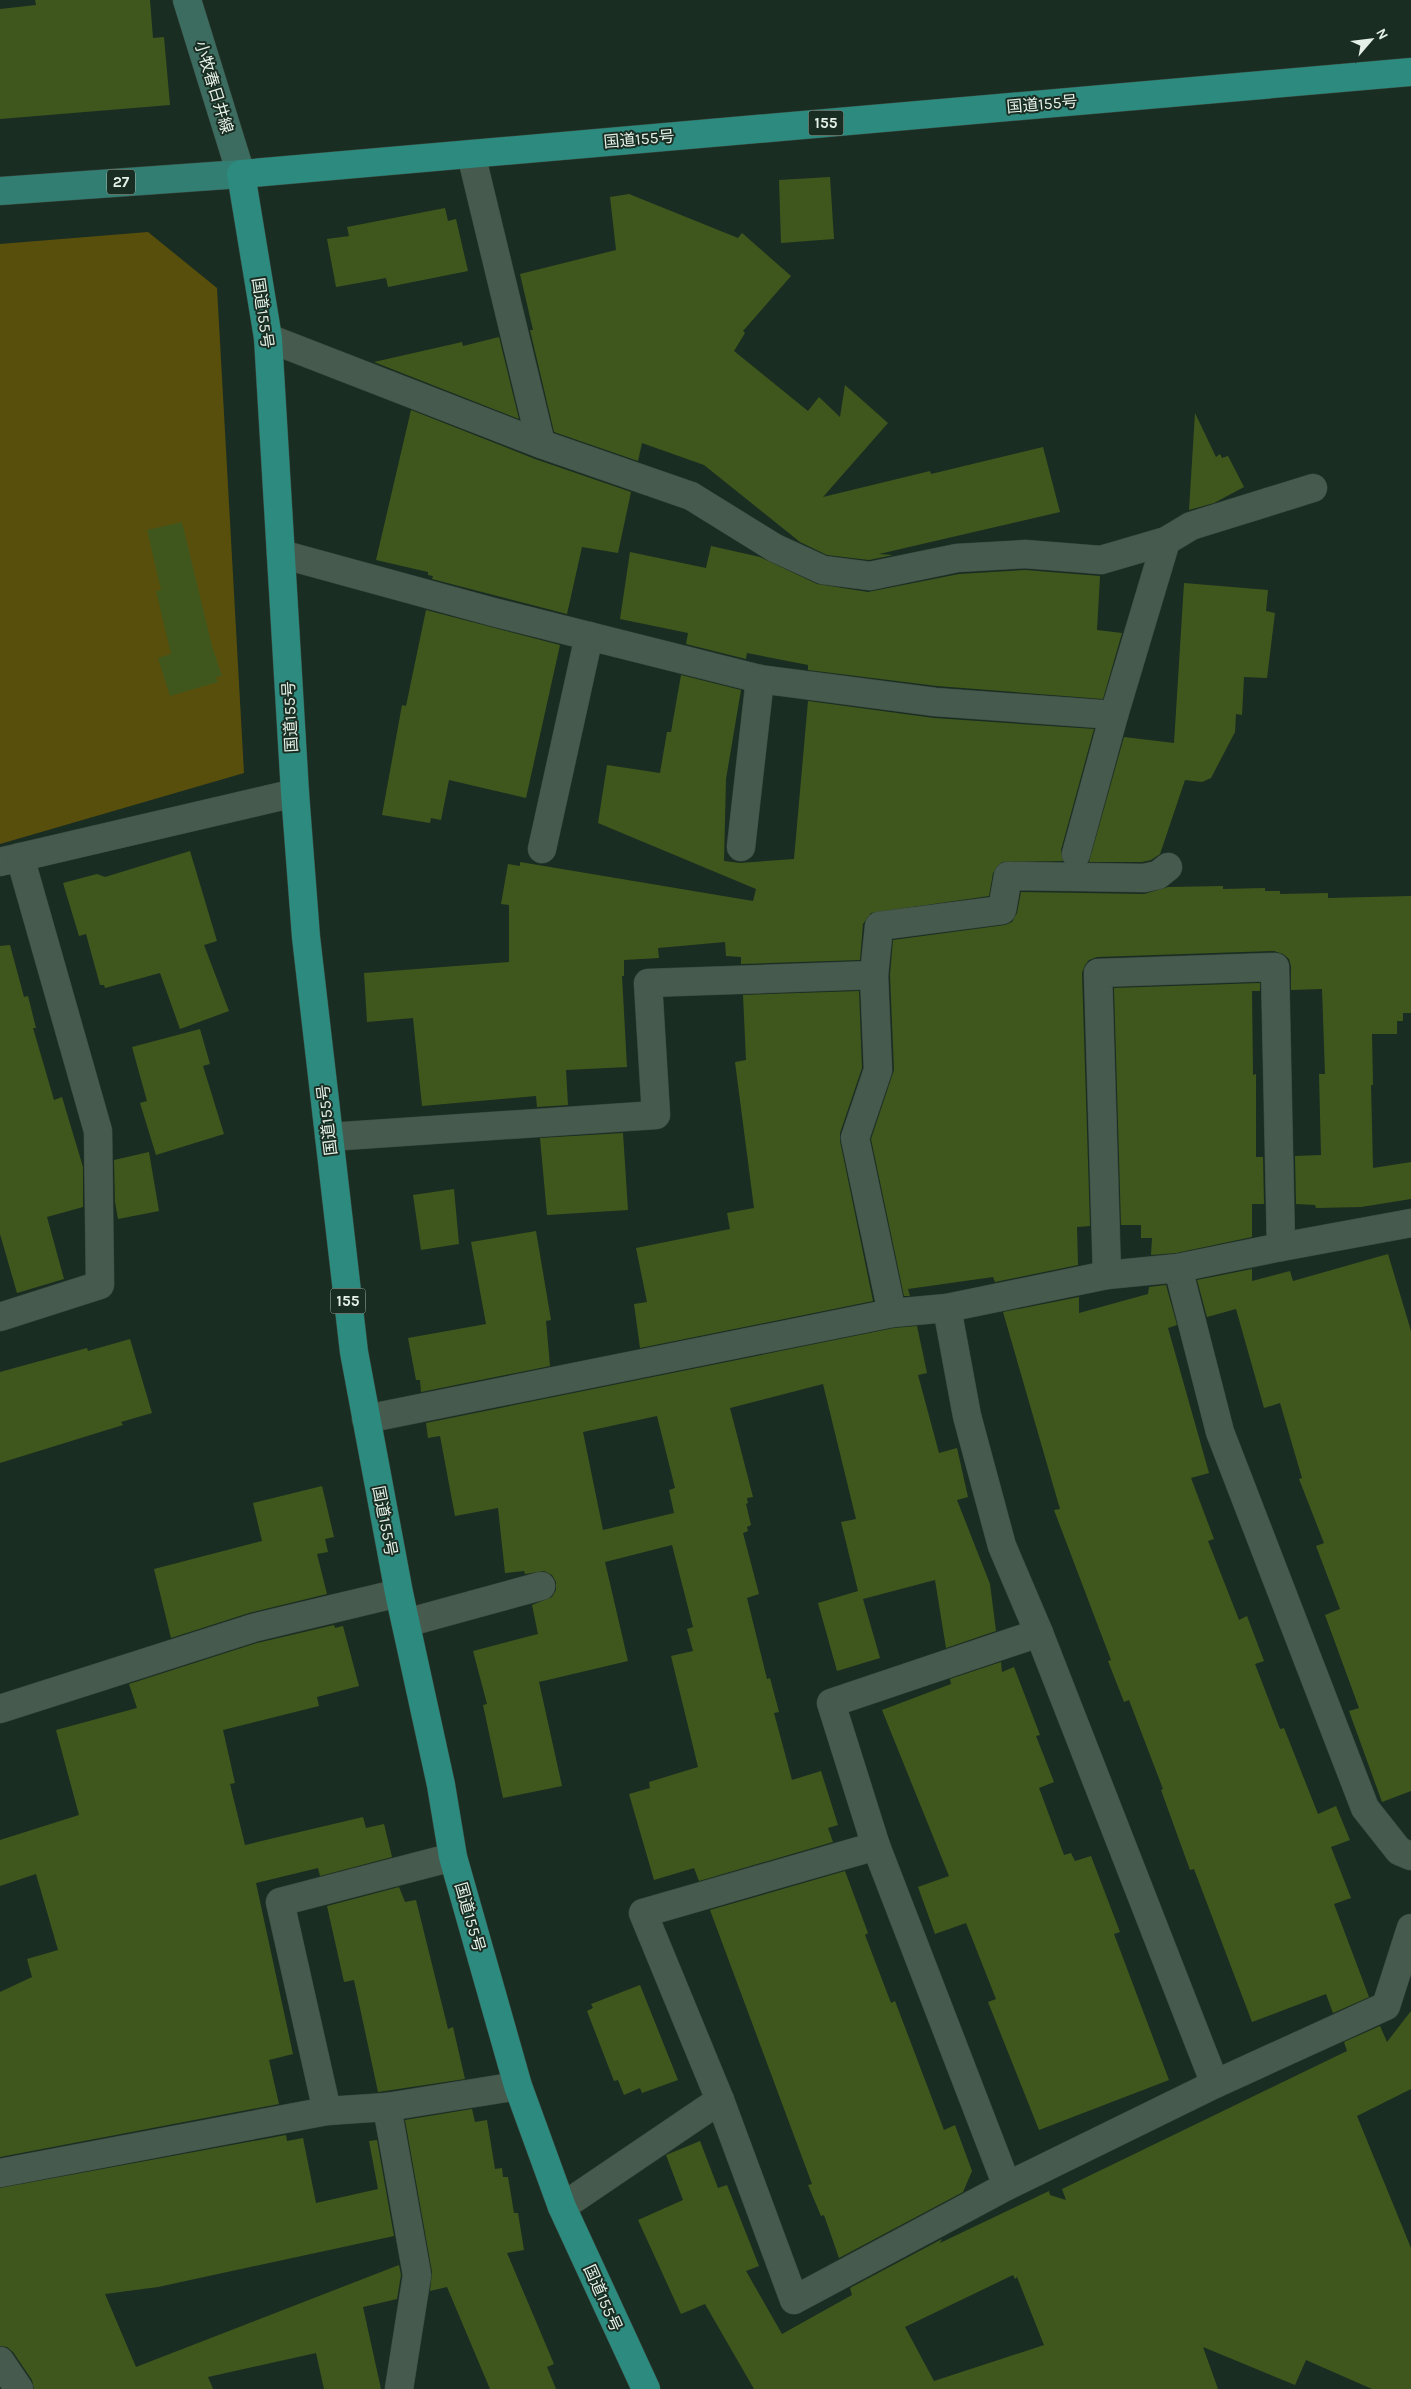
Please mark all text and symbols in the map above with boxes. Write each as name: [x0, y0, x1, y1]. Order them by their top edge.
north arrow: [1346, 15, 1396, 65]
text: N: [1372, 26, 1392, 43]
street label: 小牧春日井線: [191, 38, 237, 136]
street label: 国道155号: [1006, 91, 1078, 117]
road number: 155: [808, 110, 844, 136]
street label: 国道155号: [603, 126, 675, 152]
road number: 27: [107, 170, 135, 194]
street label: 国道155号: [249, 276, 277, 350]
street label: 国道155号: [279, 681, 301, 753]
street label: 国道155号: [313, 1083, 341, 1157]
road number: 155: [330, 1288, 366, 1314]
street label: 国道155号: [369, 1484, 401, 1558]
street label: 国道155号: [451, 1880, 489, 1954]
street label: 国道155号: [580, 2262, 626, 2334]

